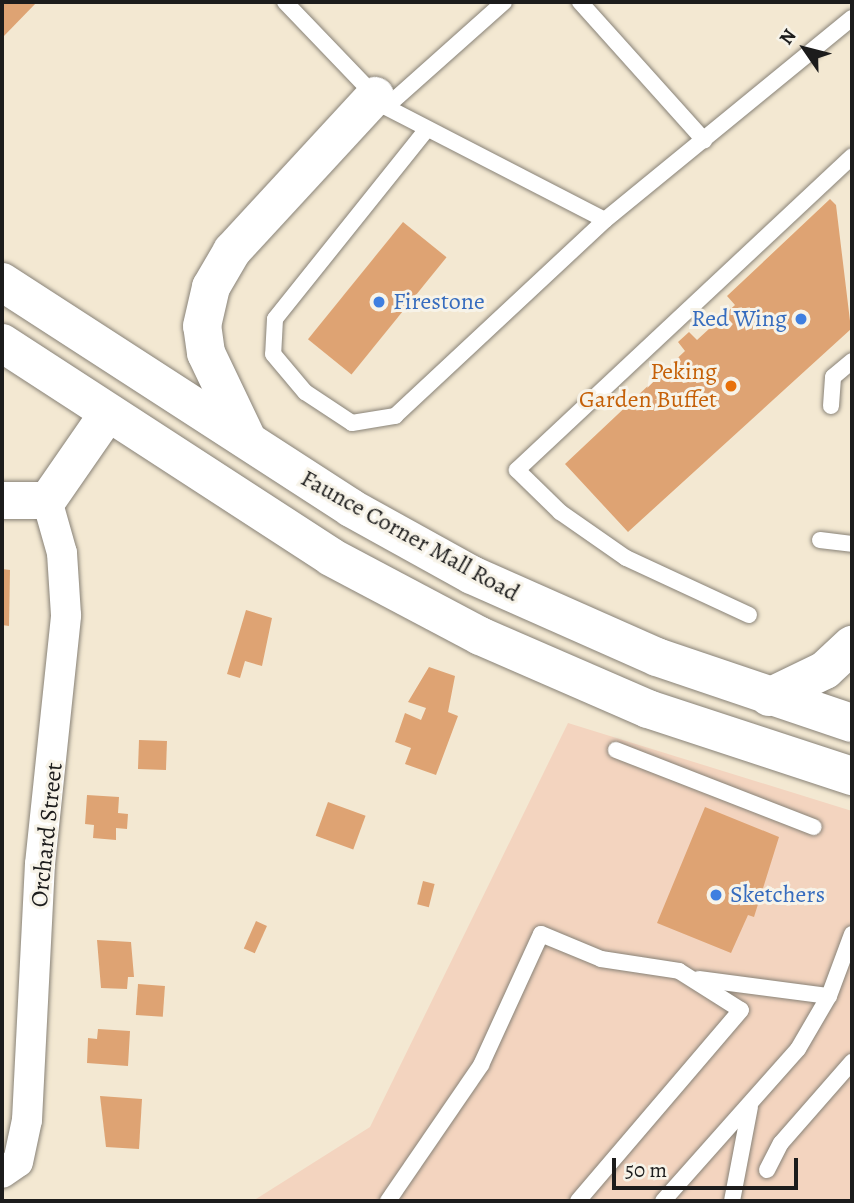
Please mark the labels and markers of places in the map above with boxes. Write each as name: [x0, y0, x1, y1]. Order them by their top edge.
place label: Firestone: [393, 288, 485, 316]
marker: Firestone: [371, 294, 387, 310]
place label: Red Wing: [691, 305, 787, 333]
marker: Red Wing: [793, 311, 809, 327]
place label: Peking Garden Buffet: [579, 358, 717, 414]
marker: Peking Garden Buffet: [723, 378, 739, 394]
place label: Sketchers: [730, 881, 825, 909]
marker: Sketchers: [708, 887, 724, 903]

